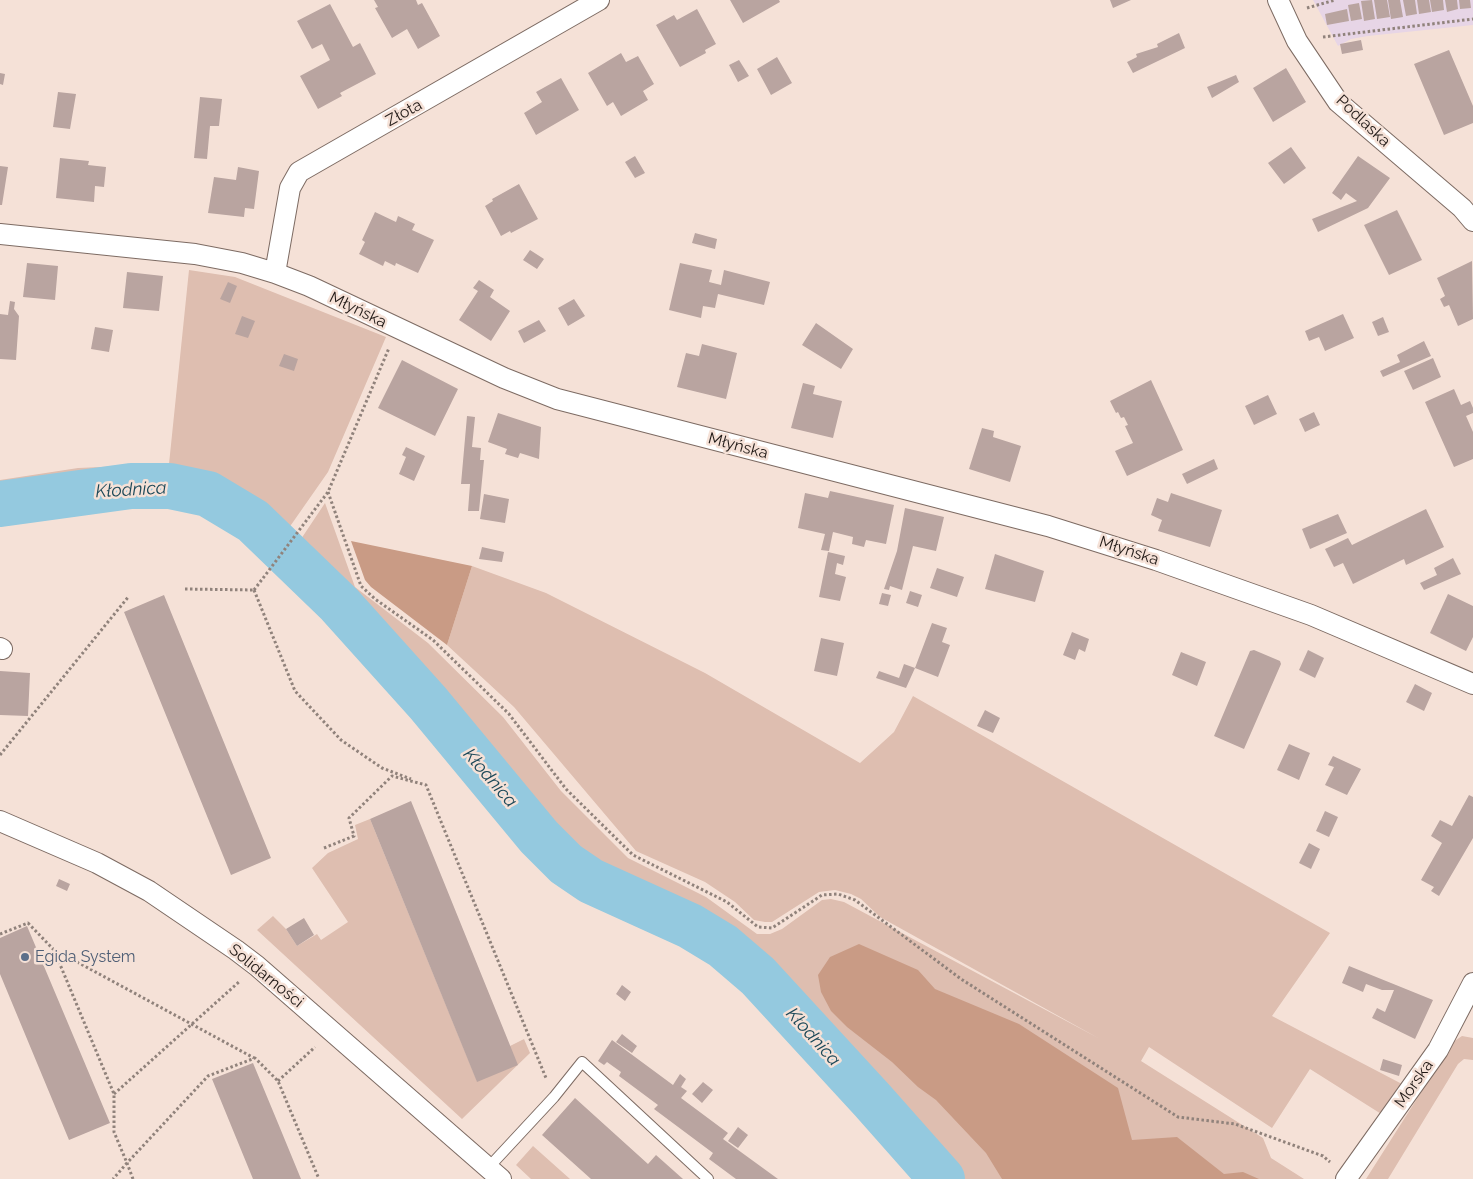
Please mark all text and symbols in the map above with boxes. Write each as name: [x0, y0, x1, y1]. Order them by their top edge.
street label: Podlaska: [1332, 91, 1394, 151]
street label: Złota: [383, 95, 425, 131]
street label: Młyńska: [326, 288, 390, 332]
street label: Młyńska: [706, 429, 770, 463]
water label: Kłodnica: [95, 477, 167, 503]
street label: Młyńska: [1097, 532, 1161, 570]
water label: Kłodnica: [458, 744, 522, 812]
street label: Solidarności: [225, 940, 307, 1012]
place label: Egida System: [35, 947, 136, 967]
marker: Egida System: [19, 951, 31, 963]
water label: Kłodnica: [781, 1003, 845, 1071]
street label: Morska: [1391, 1056, 1437, 1112]

